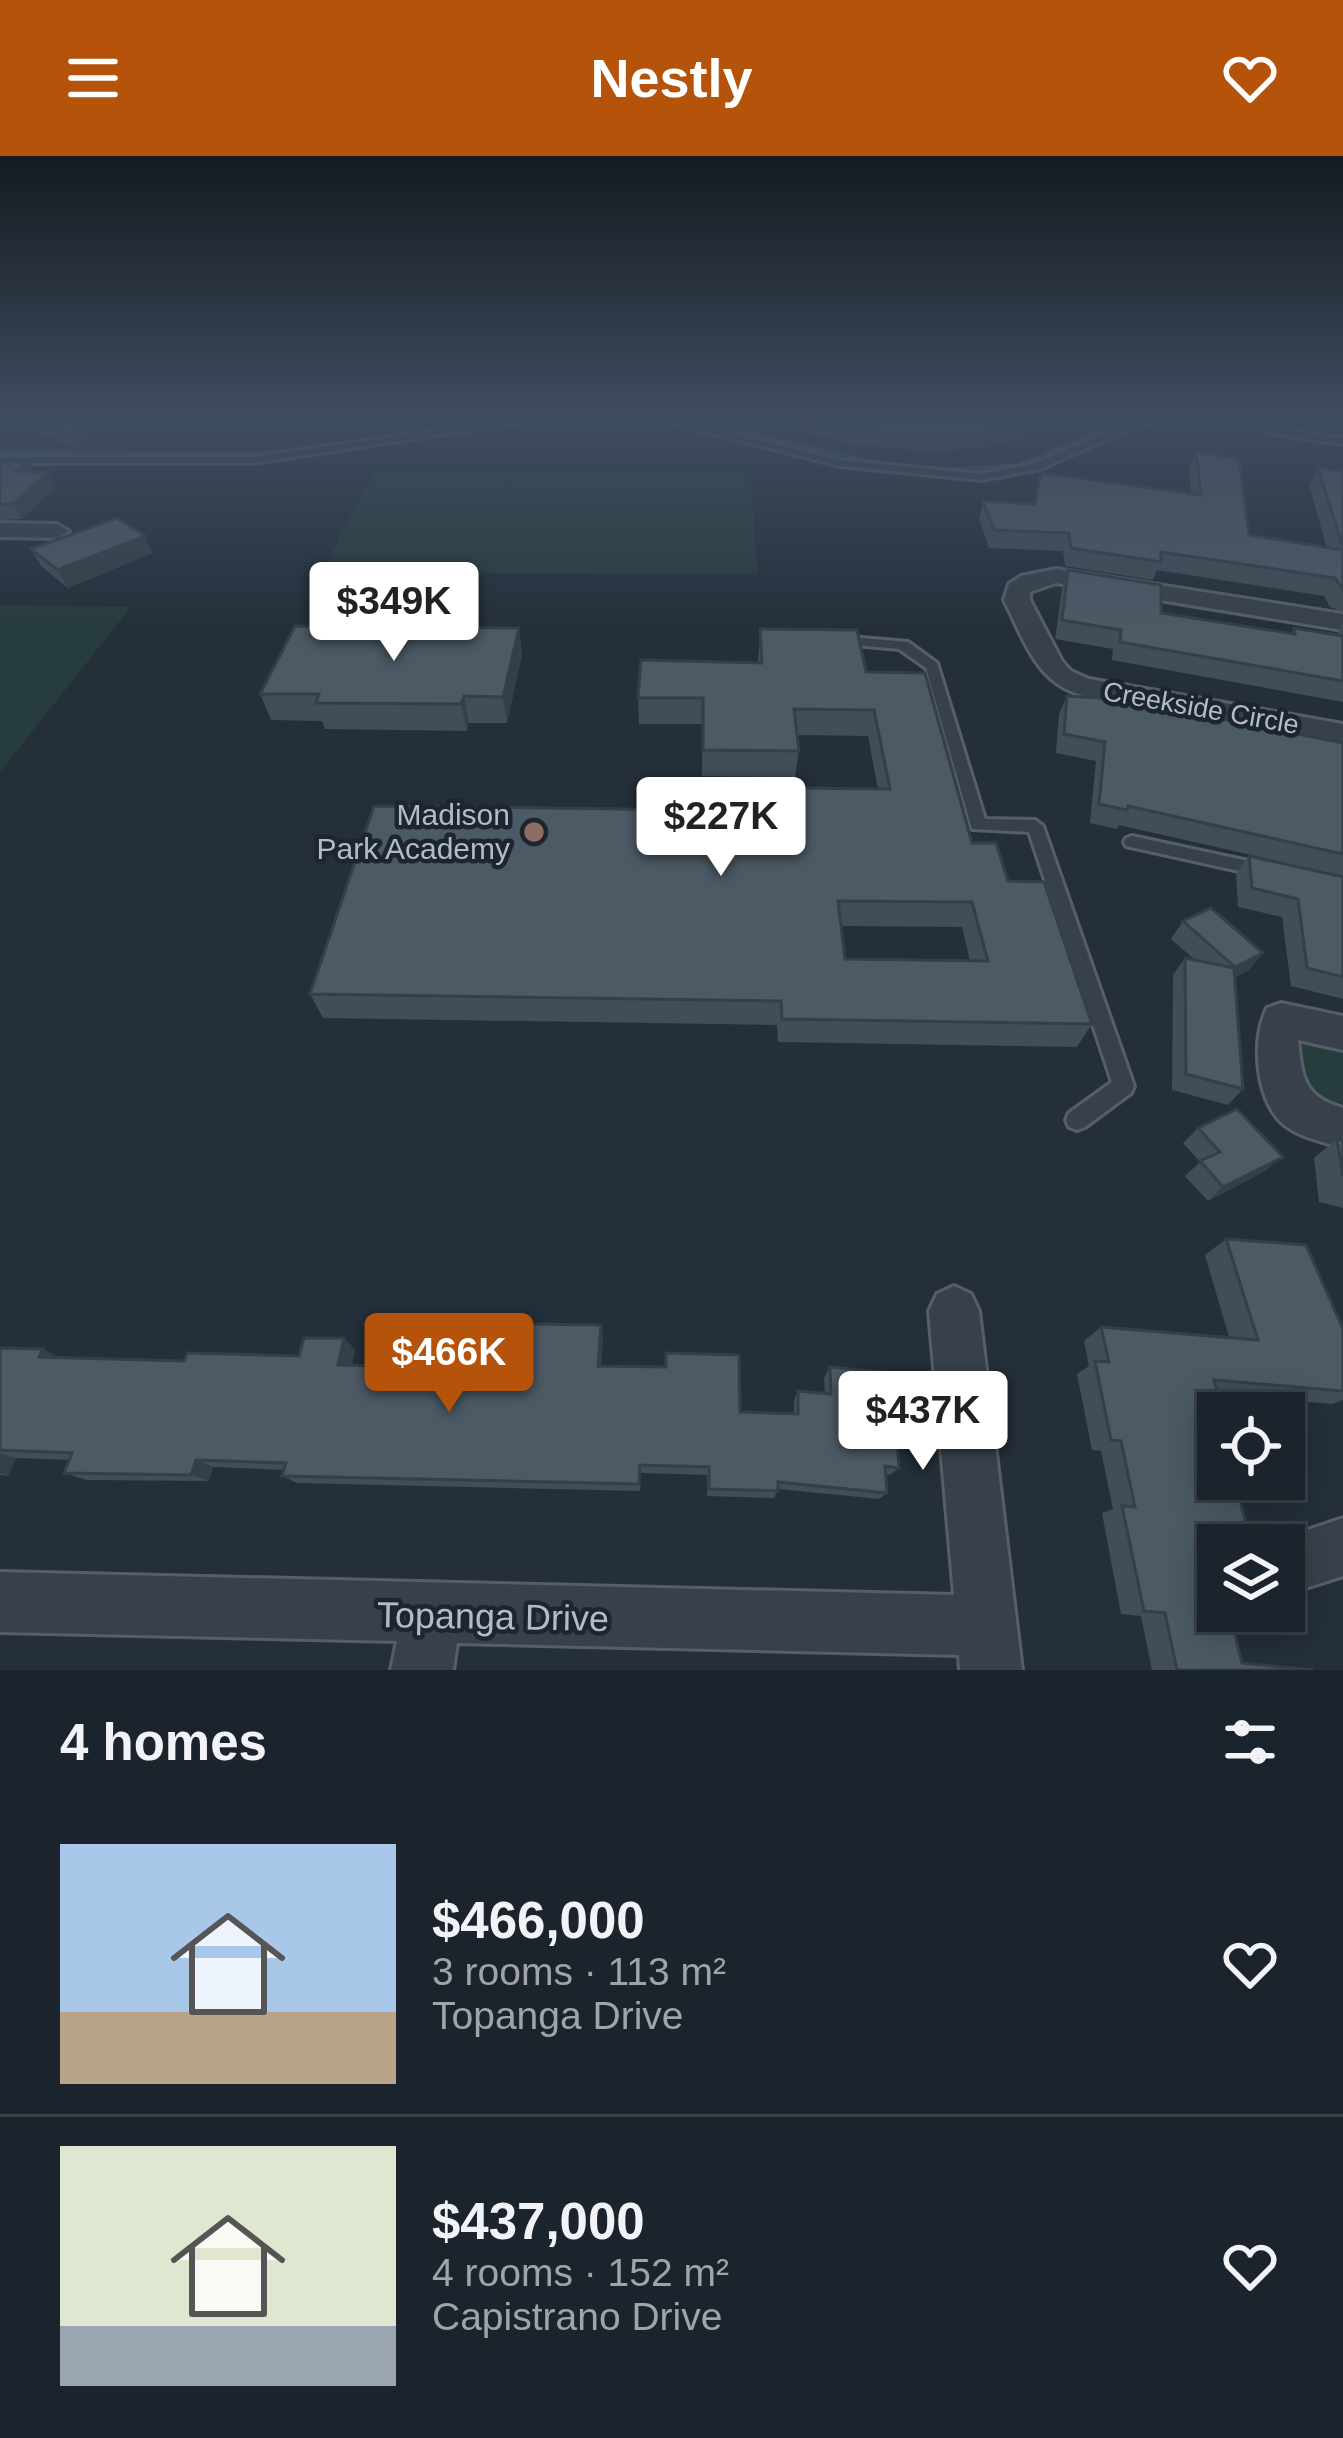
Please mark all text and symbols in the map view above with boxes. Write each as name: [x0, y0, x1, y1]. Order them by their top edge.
icon: menu: [60, 45, 126, 111]
icon: heart: [1217, 45, 1283, 111]
text: Nestly: [590, 48, 753, 108]
pin: $349K: [310, 562, 478, 664]
text: $349K: [337, 579, 451, 622]
street label: Creekside Circle: [1101, 676, 1301, 740]
pin: $227K: [637, 777, 805, 879]
text: $227K: [664, 794, 778, 837]
place label: Madison Park Academy: [317, 798, 510, 865]
marker: Madison Park Academy: [521, 819, 547, 845]
pin: $466K: [365, 1313, 533, 1415]
text: $466K: [392, 1330, 506, 1373]
pin: $437K: [839, 1371, 1007, 1473]
text: $437K: [866, 1388, 980, 1431]
map controls: [1197, 1392, 1305, 1632]
button: locate: [1197, 1392, 1305, 1500]
button: layers: [1197, 1524, 1305, 1632]
street label: Topanga Drive: [377, 1594, 609, 1639]
icon: filters: [1217, 1709, 1283, 1775]
text: 4 homes: [60, 1714, 267, 1771]
icon: home: [156, 1892, 300, 2036]
text: $466,000: [432, 1892, 645, 1949]
icon: heart: [1217, 1931, 1283, 1997]
text: 3 rooms · 113 m²: [432, 1950, 726, 1993]
text: Topanga Drive: [432, 1994, 683, 2037]
text: $437,000: [432, 2193, 645, 2250]
icon: home: [156, 2194, 300, 2338]
icon: heart: [1217, 2233, 1283, 2299]
text: 4 rooms · 152 m²: [432, 2251, 729, 2294]
text: Capistrano Drive: [432, 2295, 722, 2338]

